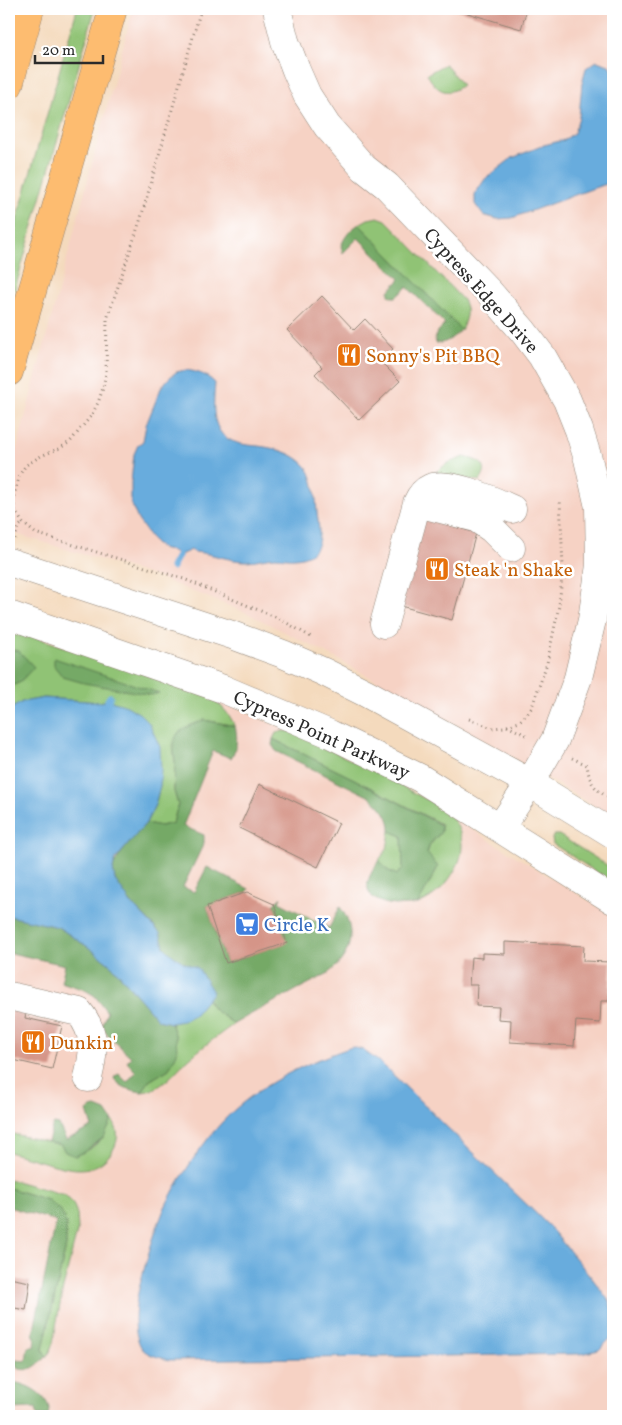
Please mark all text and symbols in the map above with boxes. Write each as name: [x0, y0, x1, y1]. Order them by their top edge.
scale bar: [35, 32, 102, 64]
text: 20 m: [42, 41, 75, 62]
street label: Cypress Edge Drive: [417, 223, 544, 360]
restaurant icon: Sonny's Pit BBQ: [336, 342, 362, 368]
place label: Sonny's Pit BBQ: [366, 344, 500, 370]
restaurant icon: Steak 'n Shake: [424, 556, 450, 582]
place label: Steak 'n Shake: [454, 558, 573, 584]
street label: Cypress Point Parkway: [229, 685, 414, 787]
supermarket icon: Circle K: [234, 911, 260, 937]
place label: Circle K: [264, 913, 330, 939]
restaurant icon: Dunkin': [20, 1029, 46, 1055]
place label: Dunkin': [50, 1031, 116, 1057]

